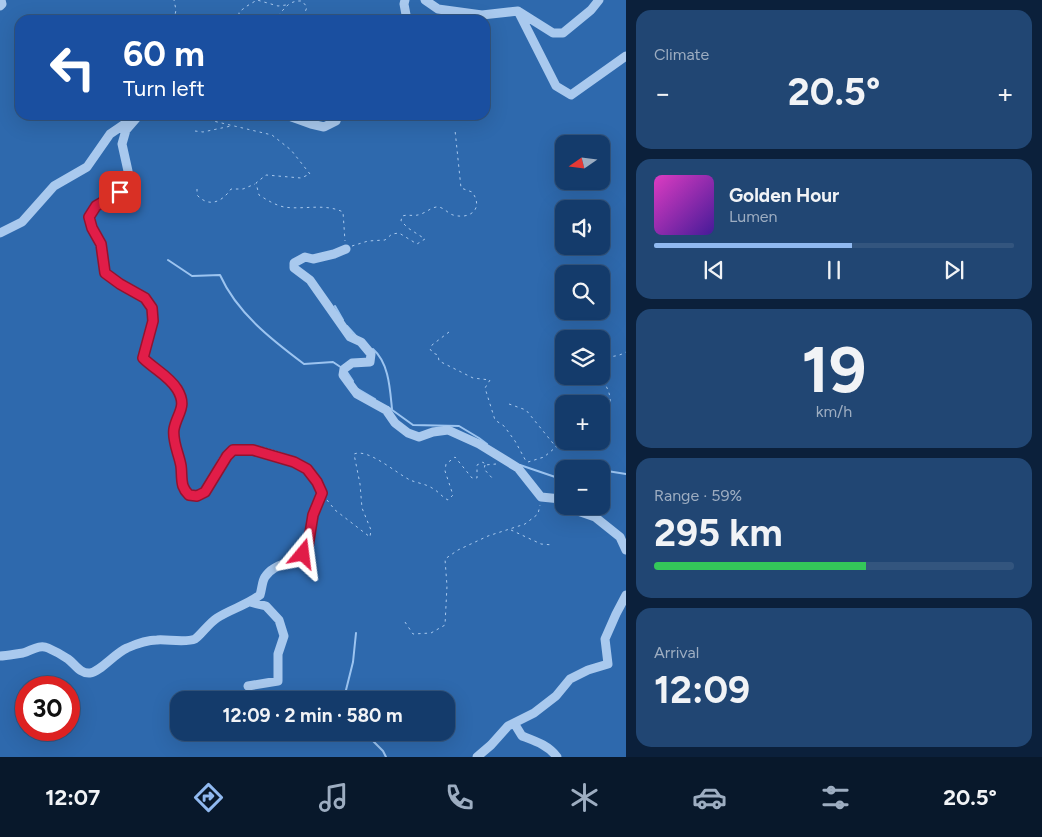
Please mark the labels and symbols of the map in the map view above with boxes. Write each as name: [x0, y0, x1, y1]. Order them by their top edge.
north arrow: [555, 135, 610, 190]
pin: [99, 171, 141, 213]
position arrow: [276, 527, 328, 579]
speed limit sign: 30: [15, 676, 80, 741]

